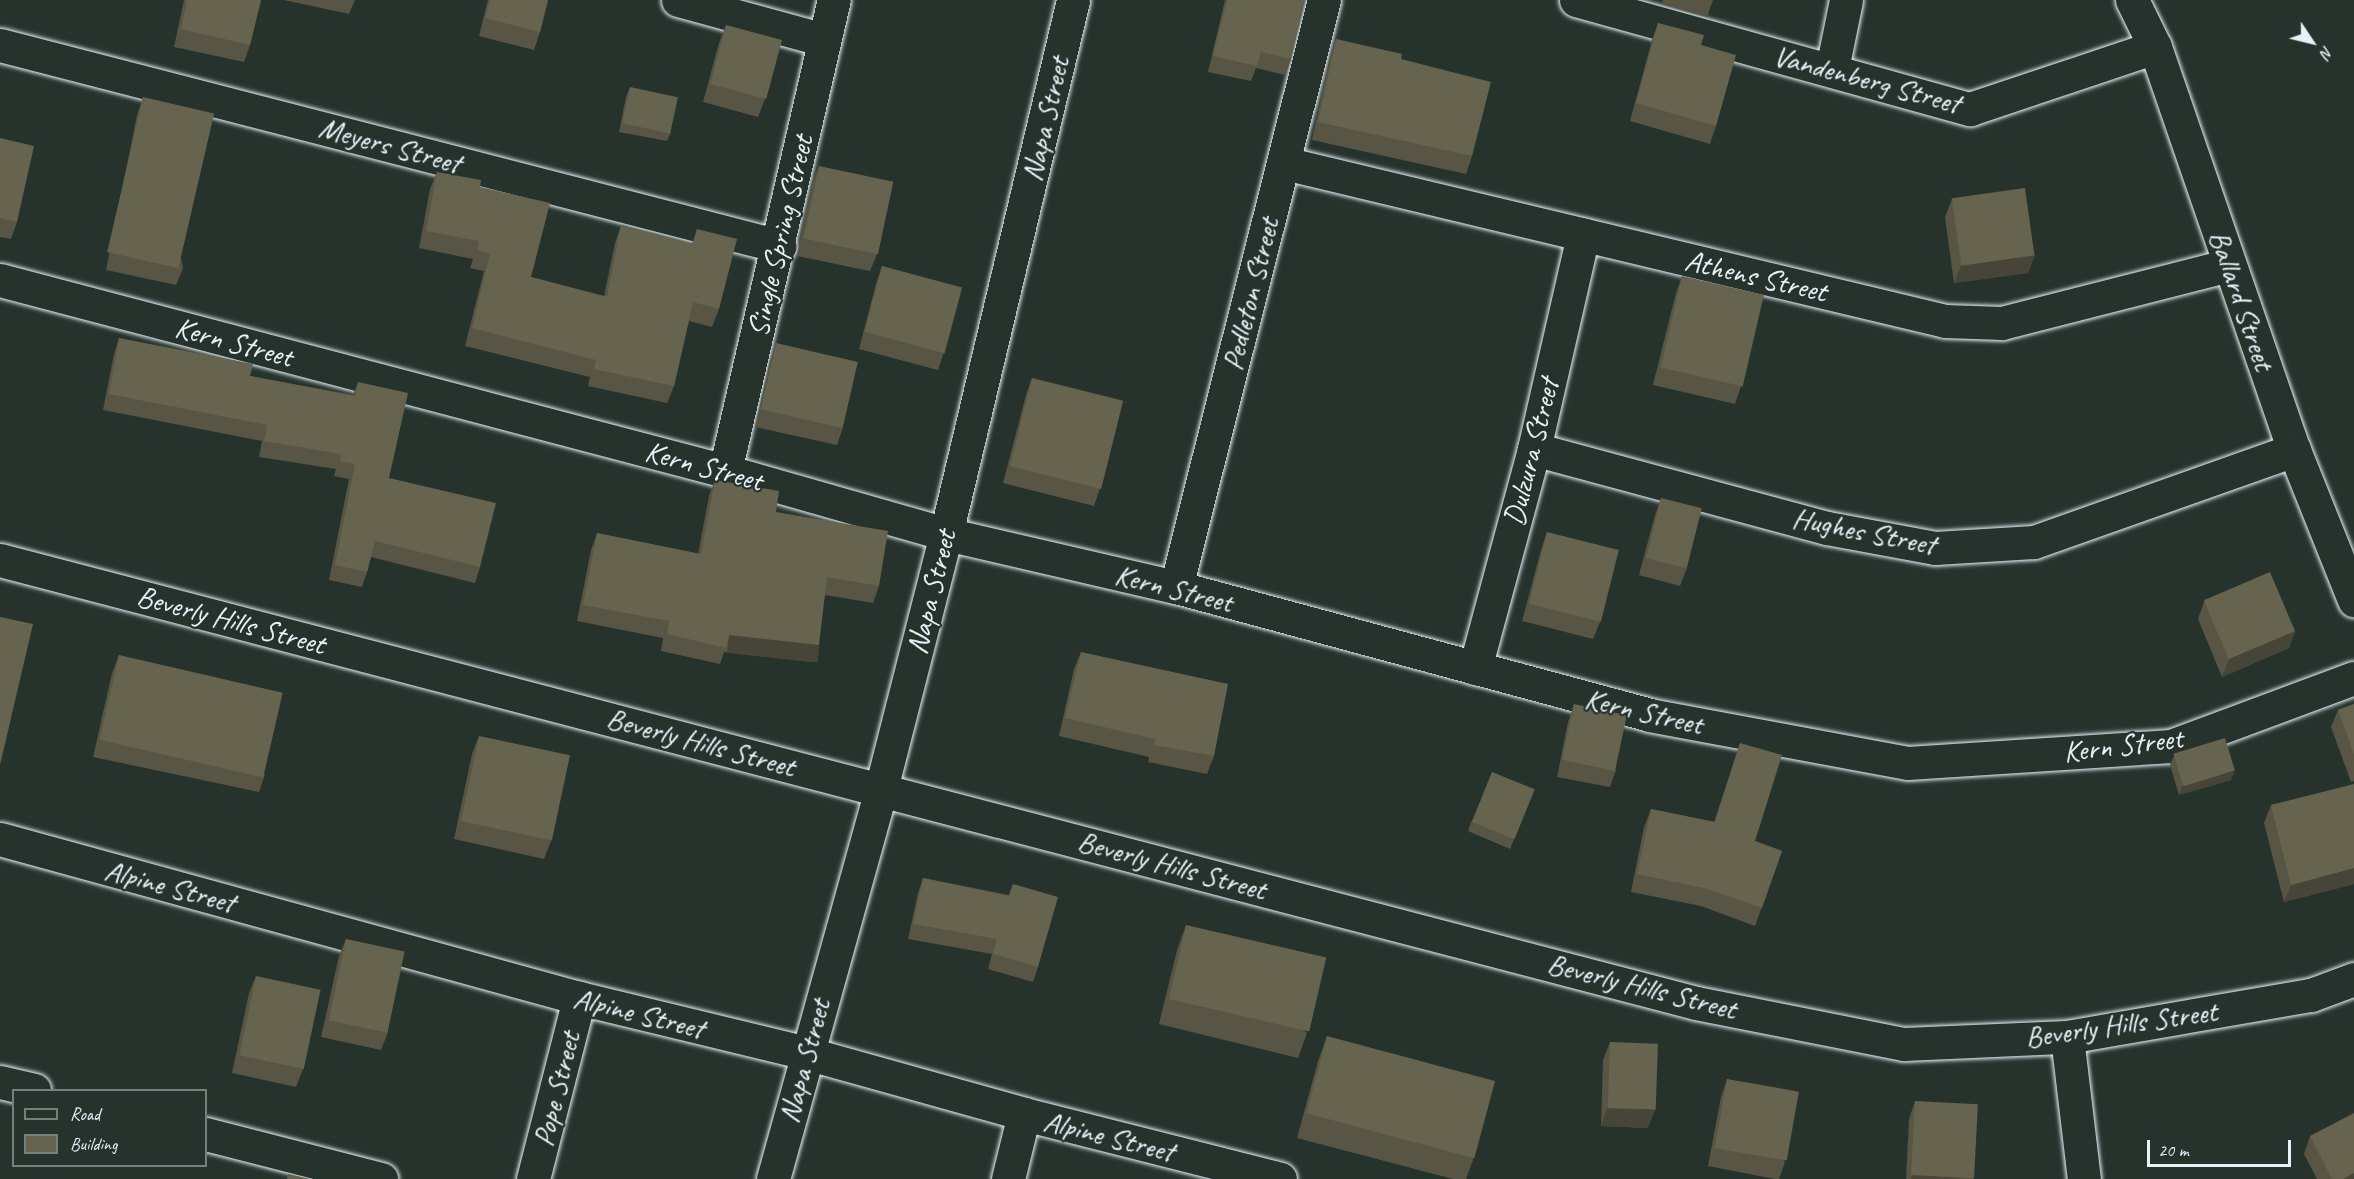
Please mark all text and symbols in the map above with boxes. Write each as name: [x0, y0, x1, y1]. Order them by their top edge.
north arrow: [2282, 12, 2342, 72]
street label: Vandenberg Street: [1770, 37, 1964, 121]
text: N: [2316, 43, 2338, 62]
street label: Napa Street: [1013, 53, 1077, 185]
street label: Meyers Street: [315, 109, 465, 181]
street label: Single Spring Street: [739, 132, 821, 340]
street label: Pedleton Street: [1214, 214, 1286, 374]
street label: Ballard Street: [2201, 225, 2283, 375]
street label: Athens Street: [1681, 242, 1831, 310]
street label: Kern Street: [171, 309, 297, 375]
street label: Dulzura Street: [1495, 375, 1567, 529]
street label: Kern Street: [641, 433, 767, 499]
street label: Hughes Street: [1789, 500, 1939, 562]
street label: Napa Street: [898, 526, 964, 658]
street label: Kern Street: [1111, 556, 1237, 620]
street label: Beverly Hills Street: [133, 577, 329, 663]
street label: Kern Street: [1581, 680, 1707, 742]
street label: Beverly Hills Street: [603, 699, 799, 785]
street label: Kern Street: [2061, 720, 2185, 770]
street label: Beverly Hills Street: [1074, 822, 1270, 908]
street label: Alpine Street: [101, 851, 239, 921]
street label: Beverly Hills Street: [1543, 945, 1741, 1027]
street label: Alpine Street: [570, 979, 708, 1047]
street label: Beverly Hills Street: [2022, 993, 2220, 1055]
street label: Napa Street: [770, 995, 838, 1127]
street label: Pope Street: [524, 1028, 588, 1150]
legend: [12, 1089, 207, 1167]
street label: Alpine Street: [1040, 1102, 1178, 1170]
text: Road: [70, 1103, 100, 1125]
scale bar: [2150, 1128, 2294, 1166]
text: Building: [70, 1133, 117, 1155]
text: 20 m: [2158, 1139, 2189, 1161]

